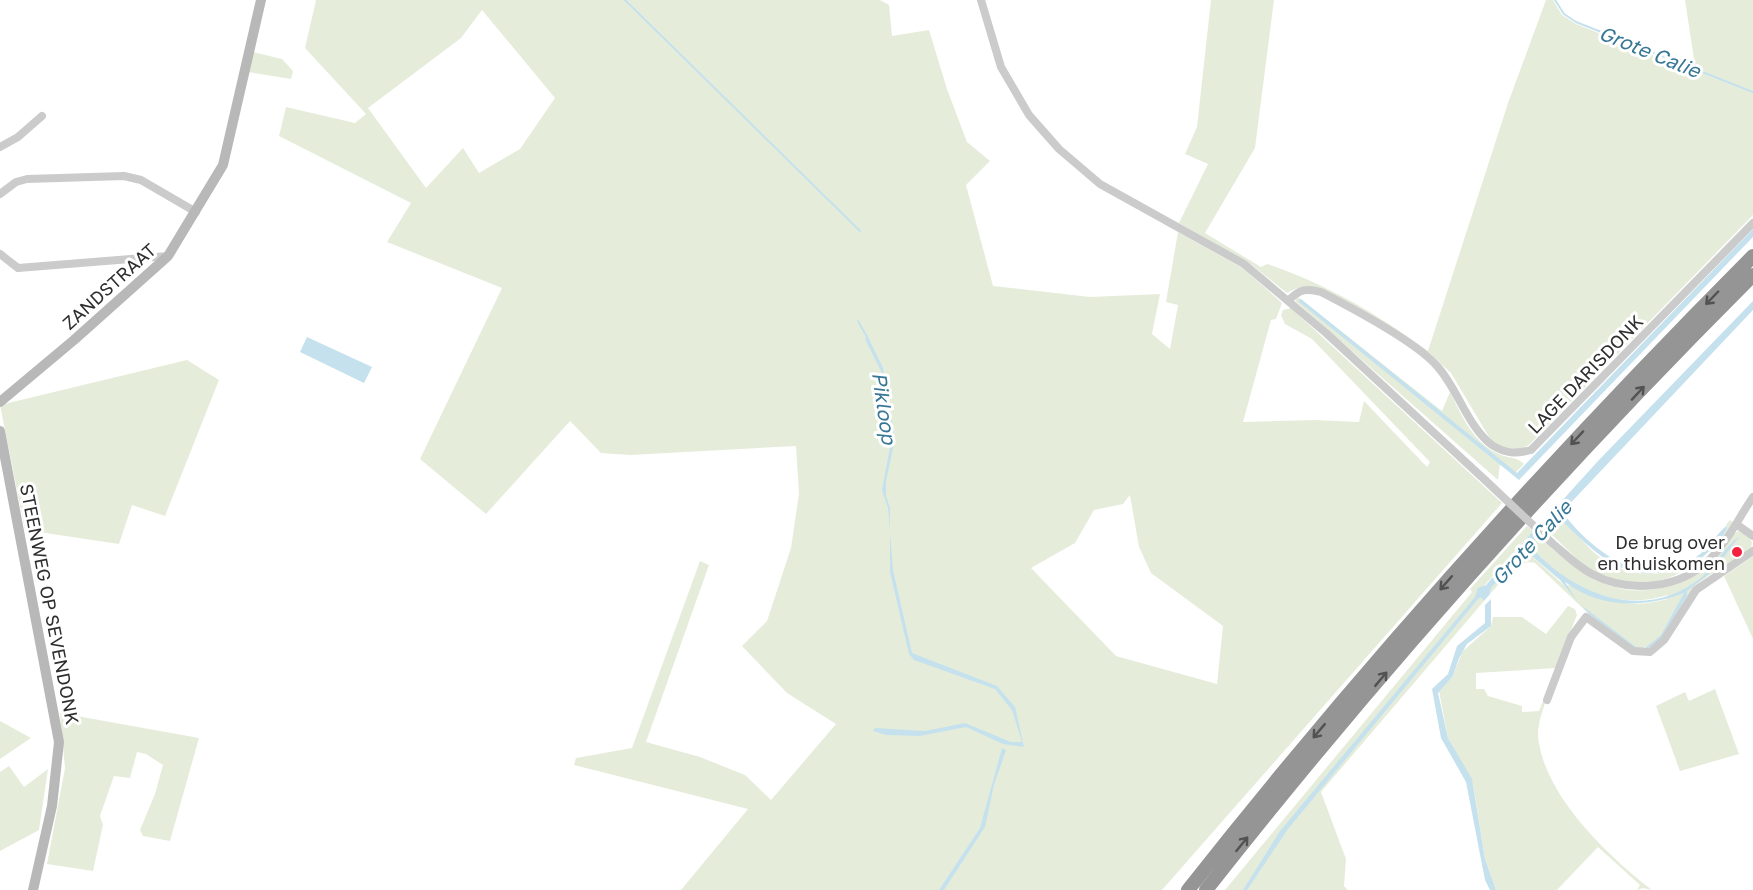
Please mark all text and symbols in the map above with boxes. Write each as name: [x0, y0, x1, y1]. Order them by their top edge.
water label: Grote Calie: [1596, 20, 1705, 83]
street label: ZANDSTRAAT: [58, 238, 160, 334]
one-way arrow: [1704, 290, 1719, 305]
street label: LAGE DARISDONK: [1523, 310, 1647, 438]
water label: Pikloop: [868, 371, 902, 447]
one-way arrow: [1631, 386, 1645, 401]
one-way arrow: [1570, 431, 1584, 446]
street label: STEENWEG OP SEVENDONK: [16, 482, 84, 726]
water label: Grote Calie: [1486, 494, 1577, 589]
place label: De brug over en thuiskomen: [1597, 531, 1725, 574]
marker: De brug over en thuiskomen: [1730, 545, 1744, 559]
one-way arrow: [1439, 575, 1453, 590]
one-way arrow: [1374, 672, 1388, 687]
one-way arrow: [1312, 723, 1325, 739]
one-way arrow: [1235, 837, 1249, 852]

